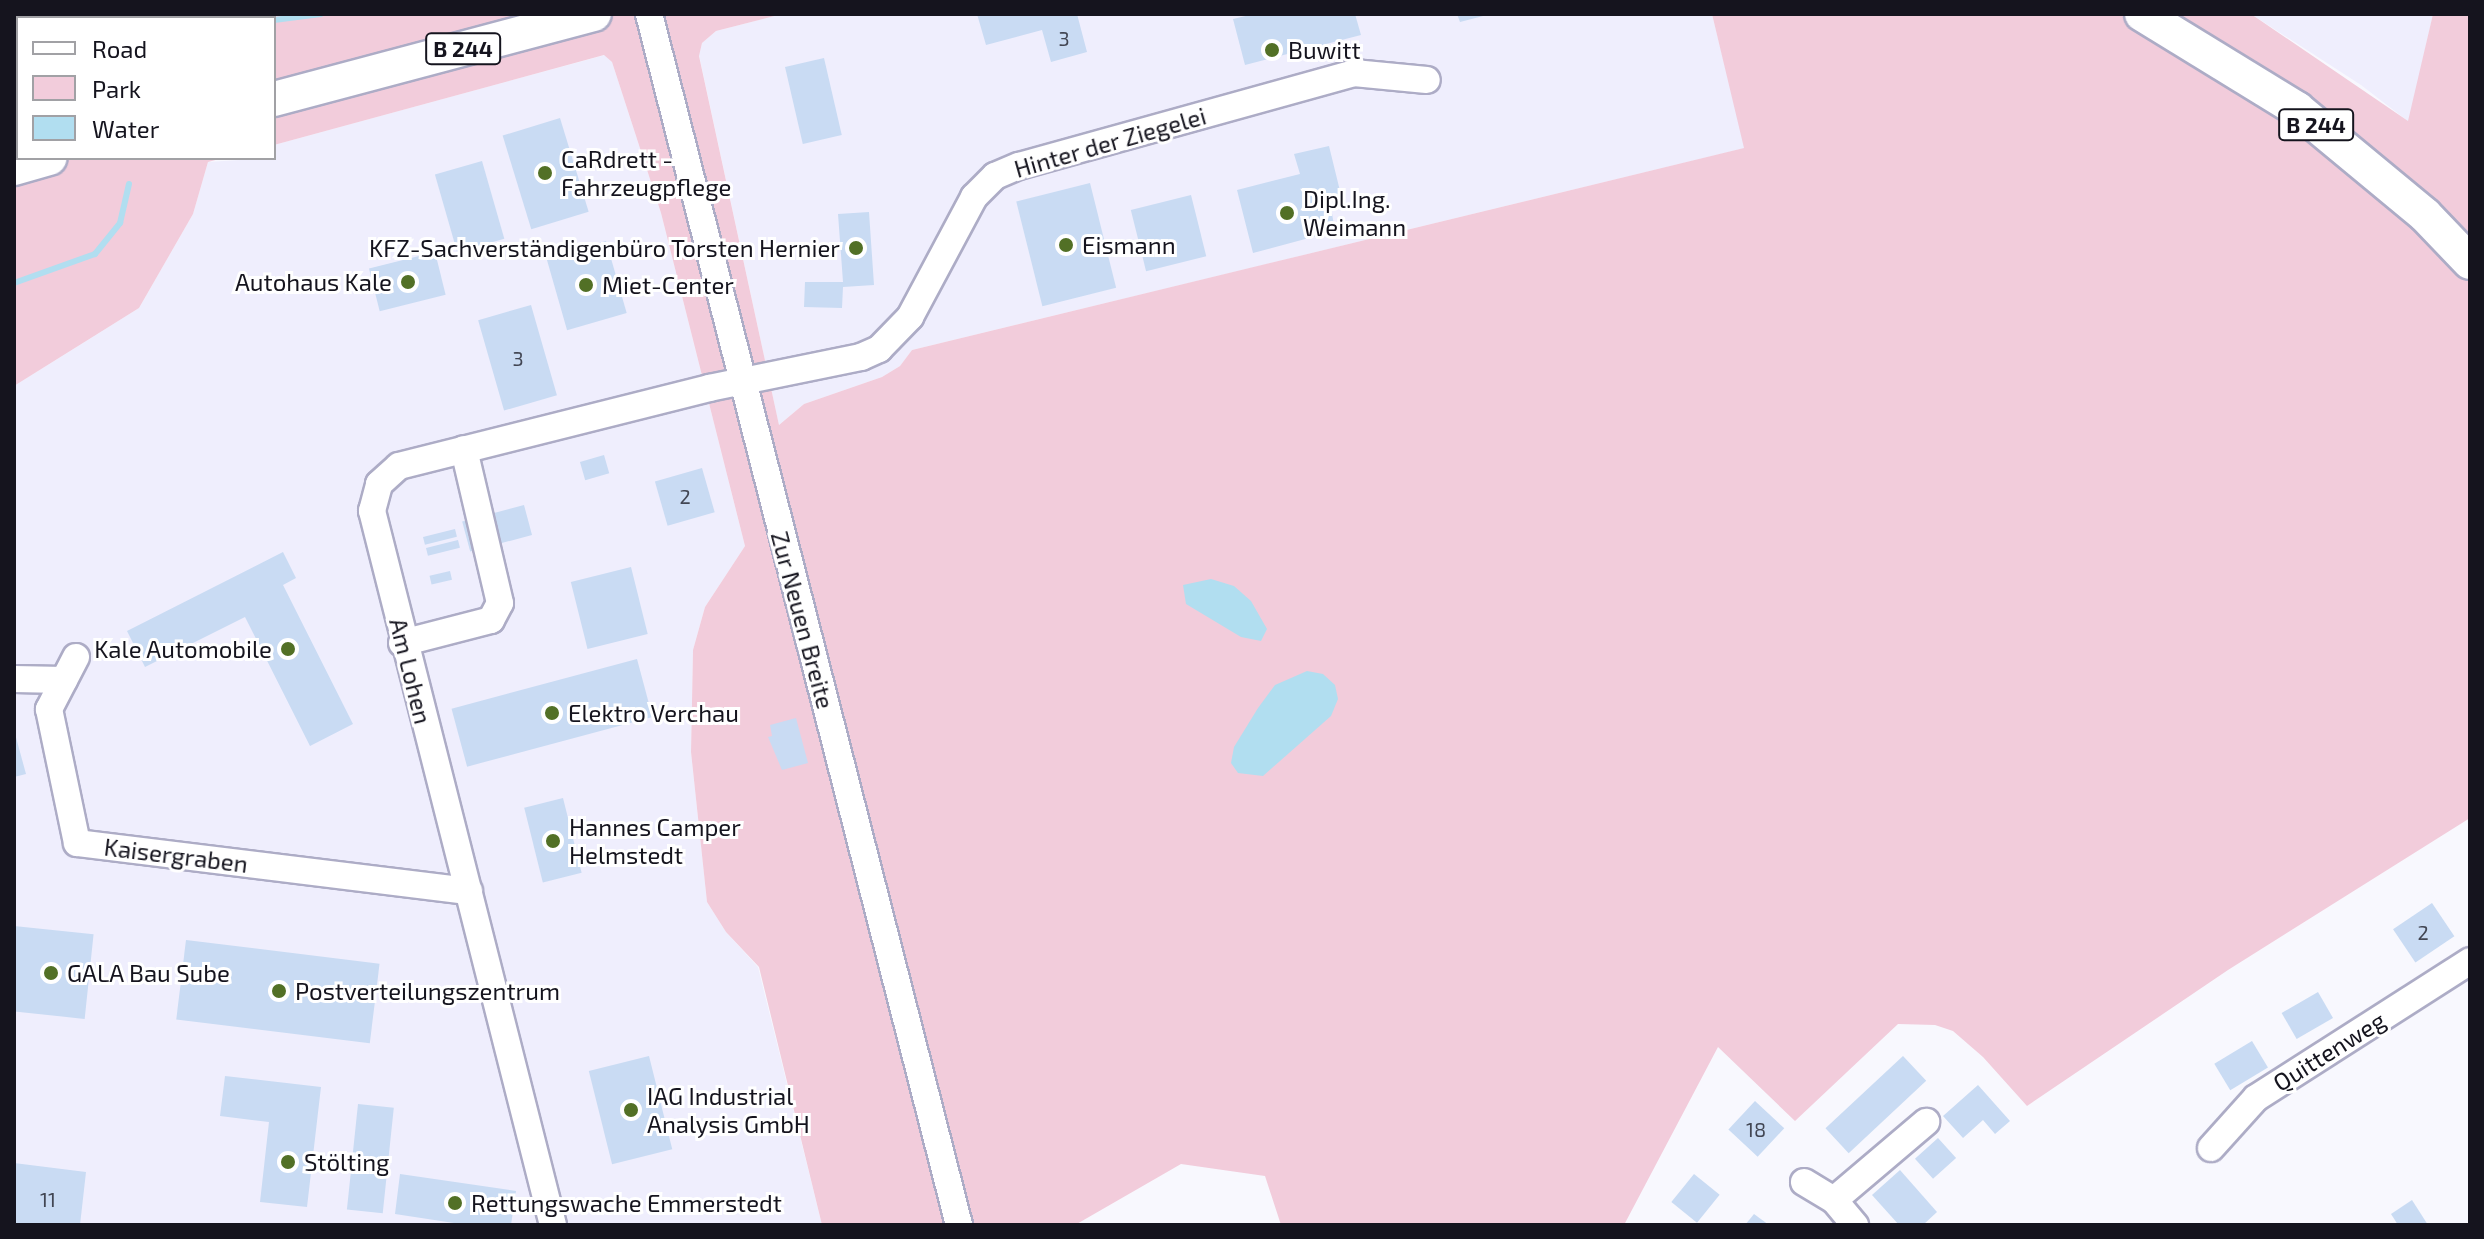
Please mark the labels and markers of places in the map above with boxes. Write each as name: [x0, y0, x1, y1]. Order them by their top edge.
place label: Buwitt: [1288, 36, 1361, 64]
marker: Buwitt: [1263, 41, 1281, 59]
place label: CaRdrett - Fahrzeugpflege: [561, 145, 731, 201]
marker: CaRdrett - Fahrzeugpflege: [536, 164, 554, 182]
place label: Dipl.Ing. Weimann: [1303, 185, 1406, 241]
marker: Dipl.Ing. Weimann: [1278, 204, 1296, 222]
place label: Eismann: [1082, 231, 1176, 259]
place label: KFZ-Sachverständigenbüro Torsten Hernier: [369, 234, 840, 262]
marker: Eismann: [1057, 236, 1075, 254]
marker: KFZ-Sachverständigenbüro Torsten Hernier: [847, 239, 865, 257]
place label: Autohaus Kale: [235, 268, 392, 296]
place label: Miet-Center: [602, 271, 734, 299]
marker: Autohaus Kale: [399, 273, 417, 291]
marker: Miet-Center: [577, 276, 595, 294]
place label: Kale Automobile: [94, 635, 272, 663]
marker: Kale Automobile: [279, 640, 297, 658]
place label: Elektro Verchau: [568, 699, 740, 727]
marker: Elektro Verchau: [543, 704, 561, 722]
place label: Hannes Camper Helmstedt: [569, 813, 741, 869]
marker: Hannes Camper Helmstedt: [544, 832, 562, 850]
place label: GALA Bau Sube: [67, 959, 230, 987]
marker: GALA Bau Sube: [42, 964, 60, 982]
place label: Postverteilungszentrum: [295, 977, 560, 1005]
marker: Postverteilungszentrum: [270, 982, 288, 1000]
place label: IAG Industrial Analysis GmbH: [647, 1082, 810, 1138]
marker: IAG Industrial Analysis GmbH: [622, 1101, 640, 1119]
place label: Stölting: [304, 1148, 389, 1176]
marker: Stölting: [279, 1153, 297, 1171]
place label: Rettungswache Emmerstedt: [471, 1189, 782, 1217]
marker: Rettungswache Emmerstedt: [446, 1194, 464, 1212]

